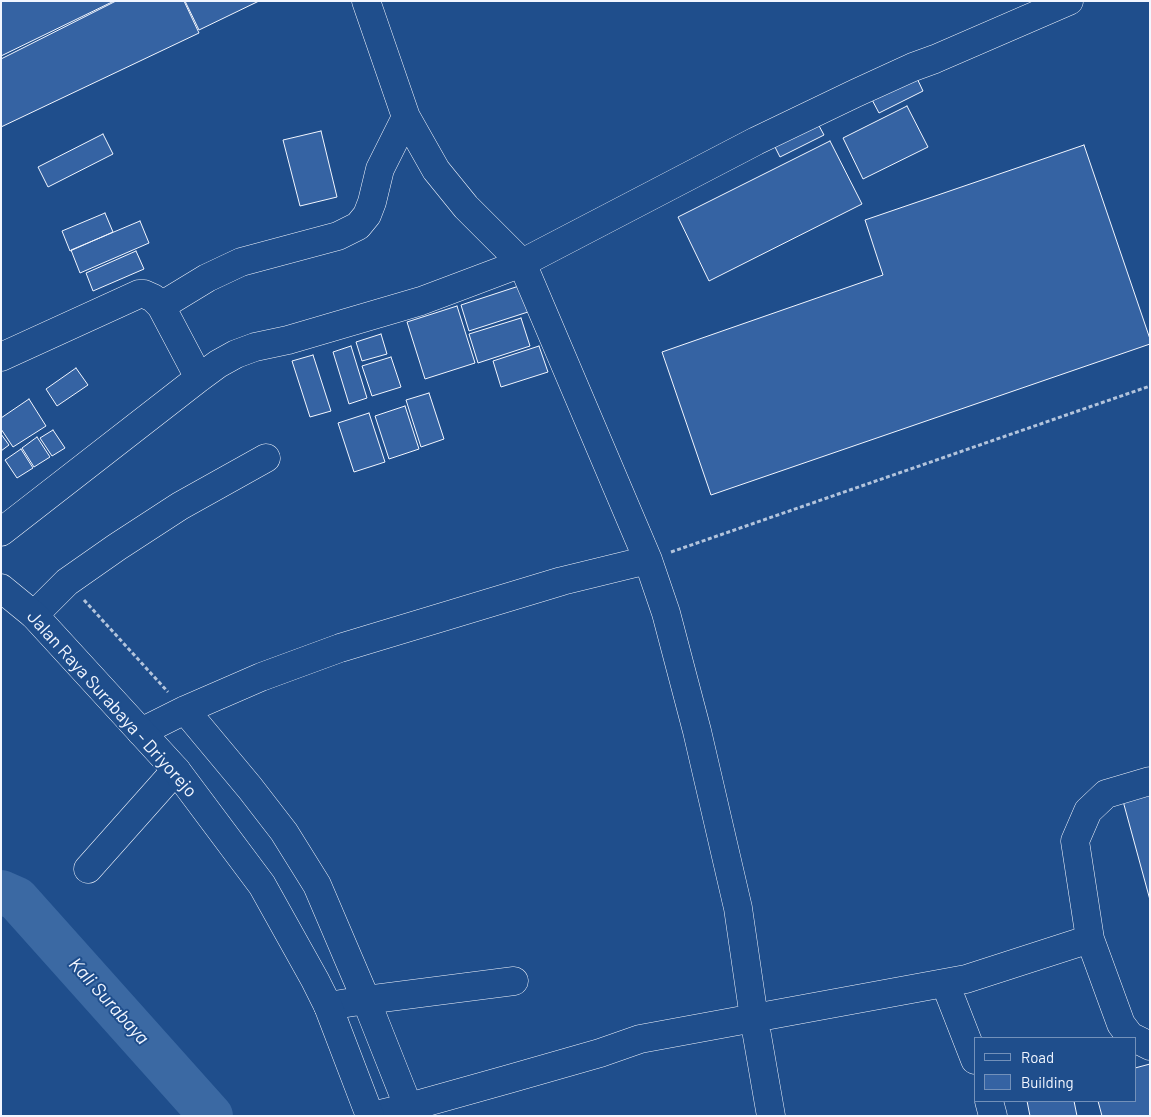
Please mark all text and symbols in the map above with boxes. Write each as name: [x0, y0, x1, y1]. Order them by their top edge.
street label: Jalan Raya Surabaya - Driyorejo: [22, 606, 202, 802]
water label: Kali Surabaya: [64, 953, 154, 1049]
legend: [974, 1037, 1136, 1102]
text: Road: [1021, 1048, 1054, 1066]
text: Building: [1021, 1073, 1074, 1091]

